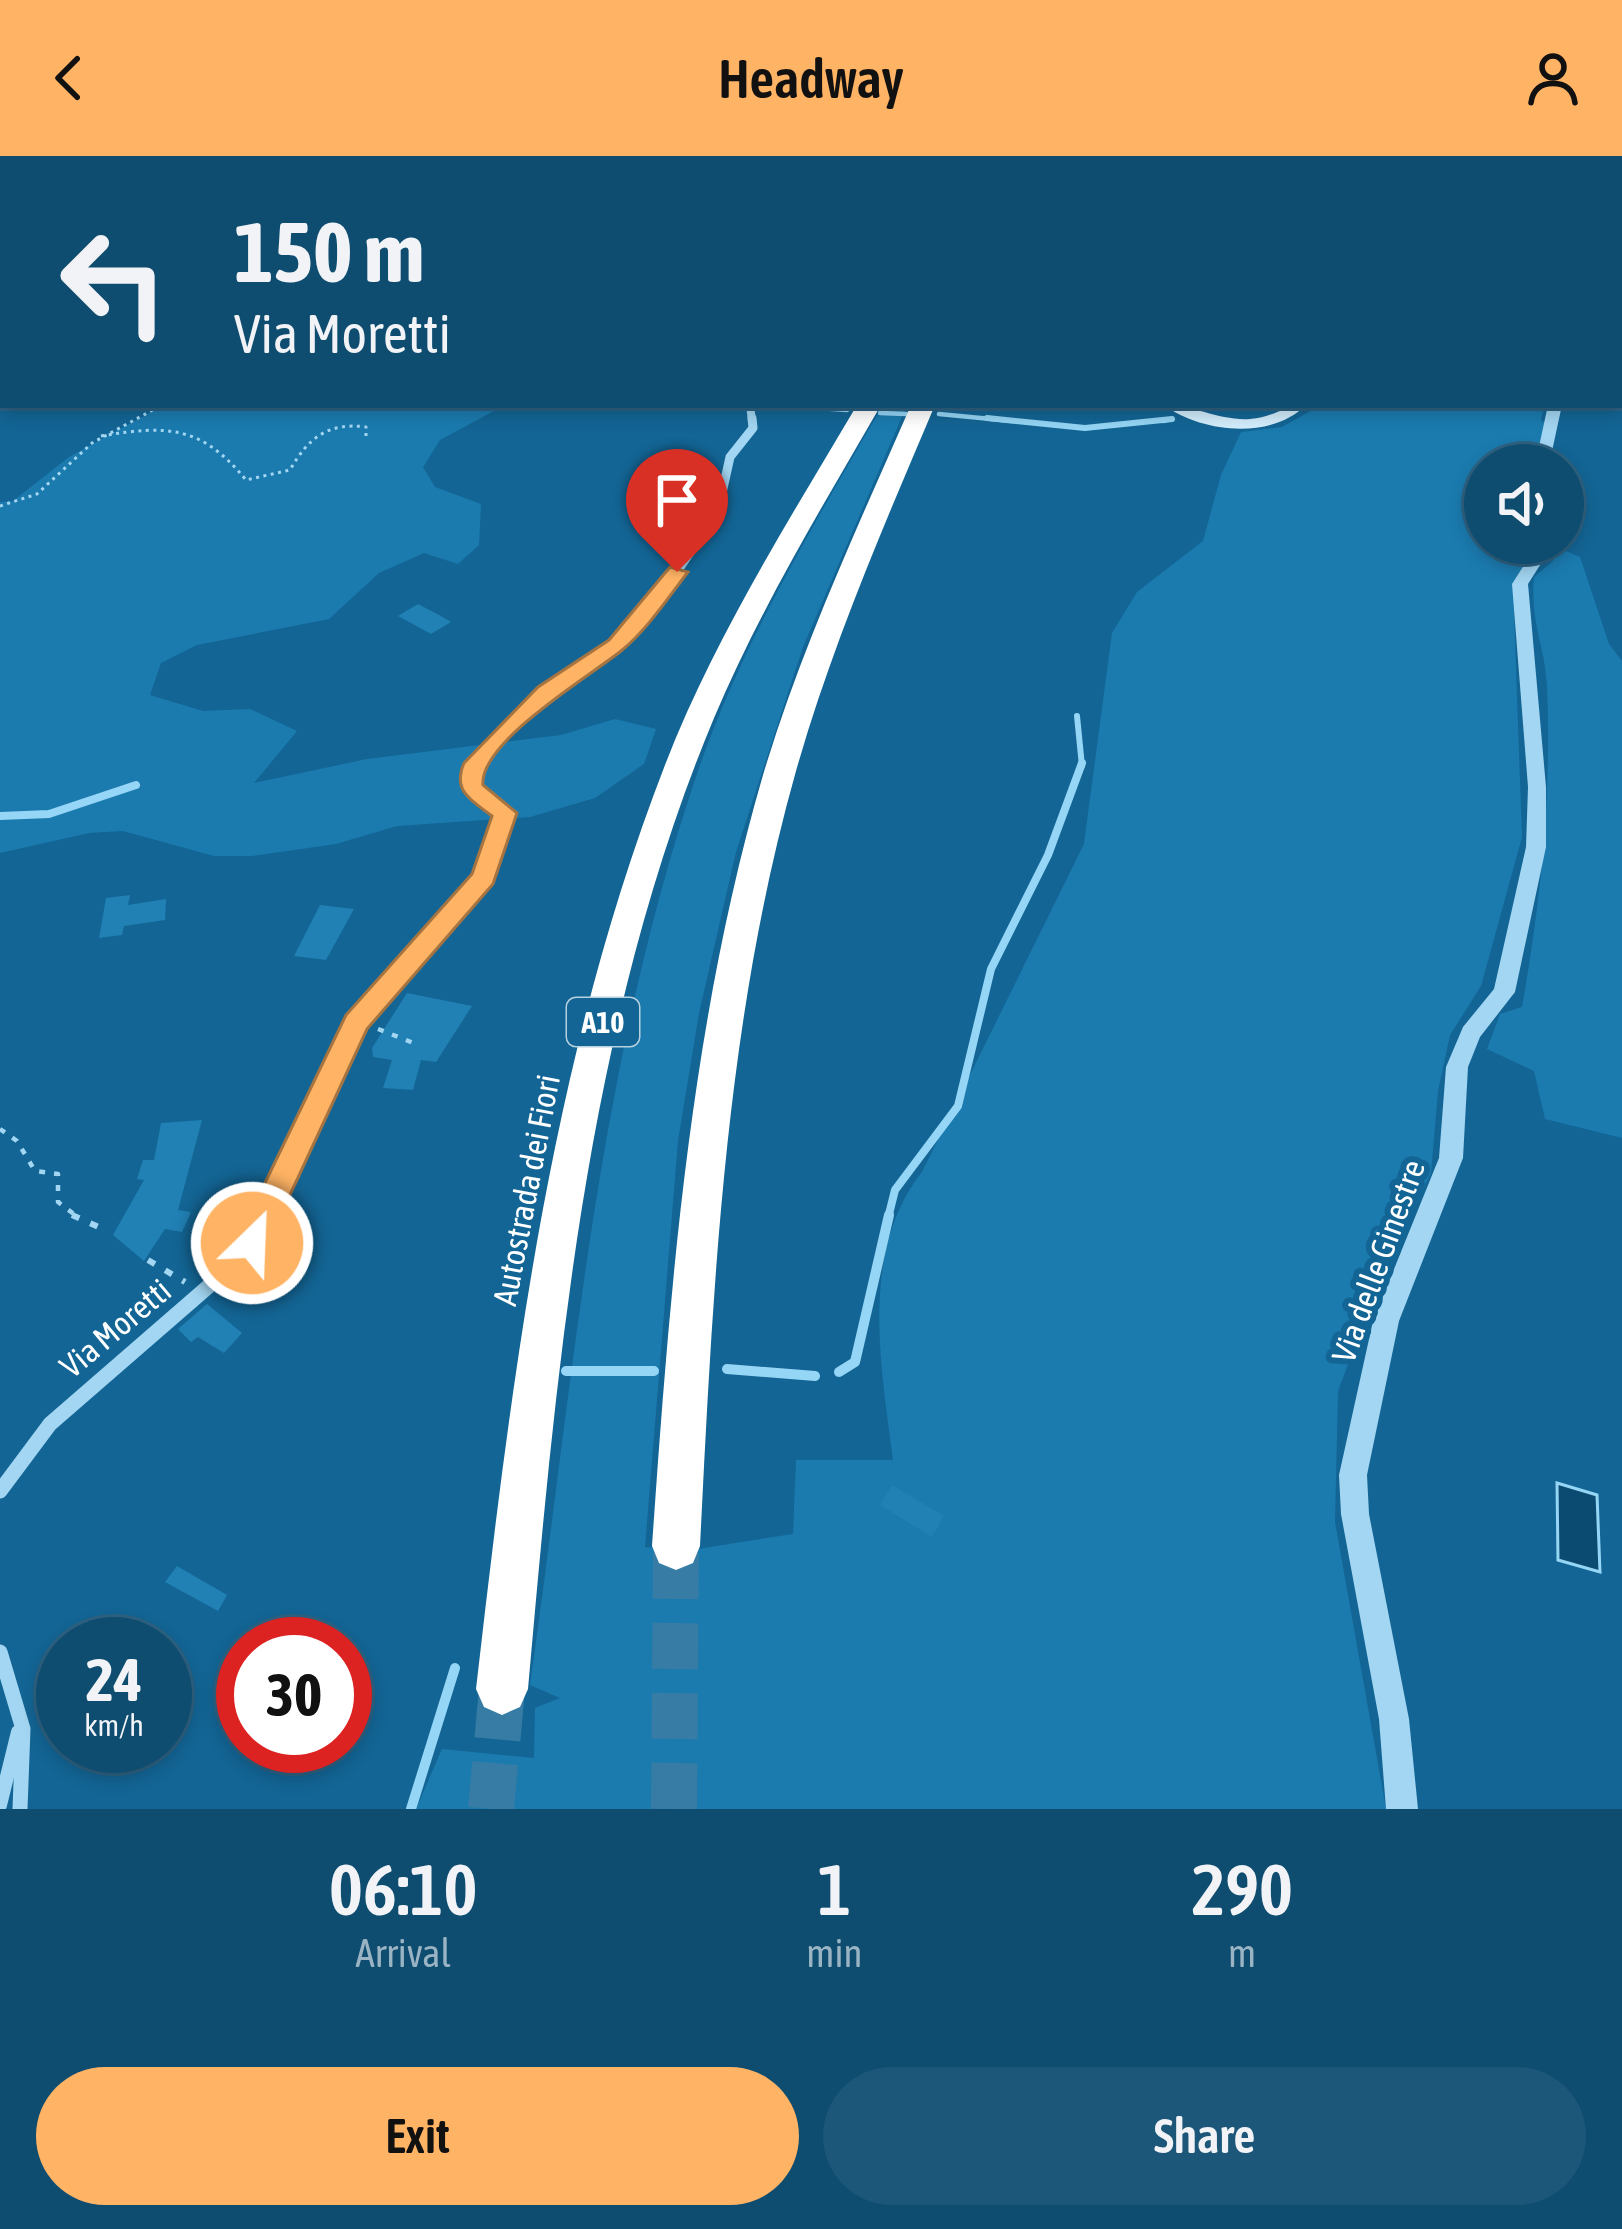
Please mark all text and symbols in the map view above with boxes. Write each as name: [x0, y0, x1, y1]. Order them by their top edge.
icon: back: [36, 45, 102, 111]
icon: person: [1520, 45, 1586, 111]
text: Headway: [718, 48, 904, 109]
icon: left: [36, 204, 192, 360]
text: 150 m: [234, 204, 424, 300]
text: Via Moretti: [234, 303, 451, 364]
map controls: [1464, 444, 1584, 564]
button: sound: [1464, 444, 1584, 564]
pin: [626, 449, 728, 572]
icon: arrive: [644, 467, 710, 533]
road number: A10: [567, 998, 639, 1046]
street label: Autostrada dei Fiori: [485, 1071, 567, 1309]
street label: Via delle Ginestre: [1324, 1154, 1432, 1368]
position arrow: [189, 1180, 315, 1306]
street label: Via Moretti: [52, 1271, 178, 1385]
speed limit sign: 30: [216, 1617, 372, 1773]
text: 24: [86, 1645, 142, 1714]
text: km/h: [84, 1708, 144, 1742]
text: 06:10: [329, 1848, 477, 1930]
text: 1: [817, 1848, 851, 1930]
text: 290: [1191, 1848, 1293, 1930]
text: Arrival: [356, 1931, 451, 1975]
text: min: [806, 1931, 862, 1975]
text: m: [1228, 1931, 1256, 1975]
button: Exit: [36, 2067, 799, 2205]
button: Share: [823, 2067, 1586, 2205]

